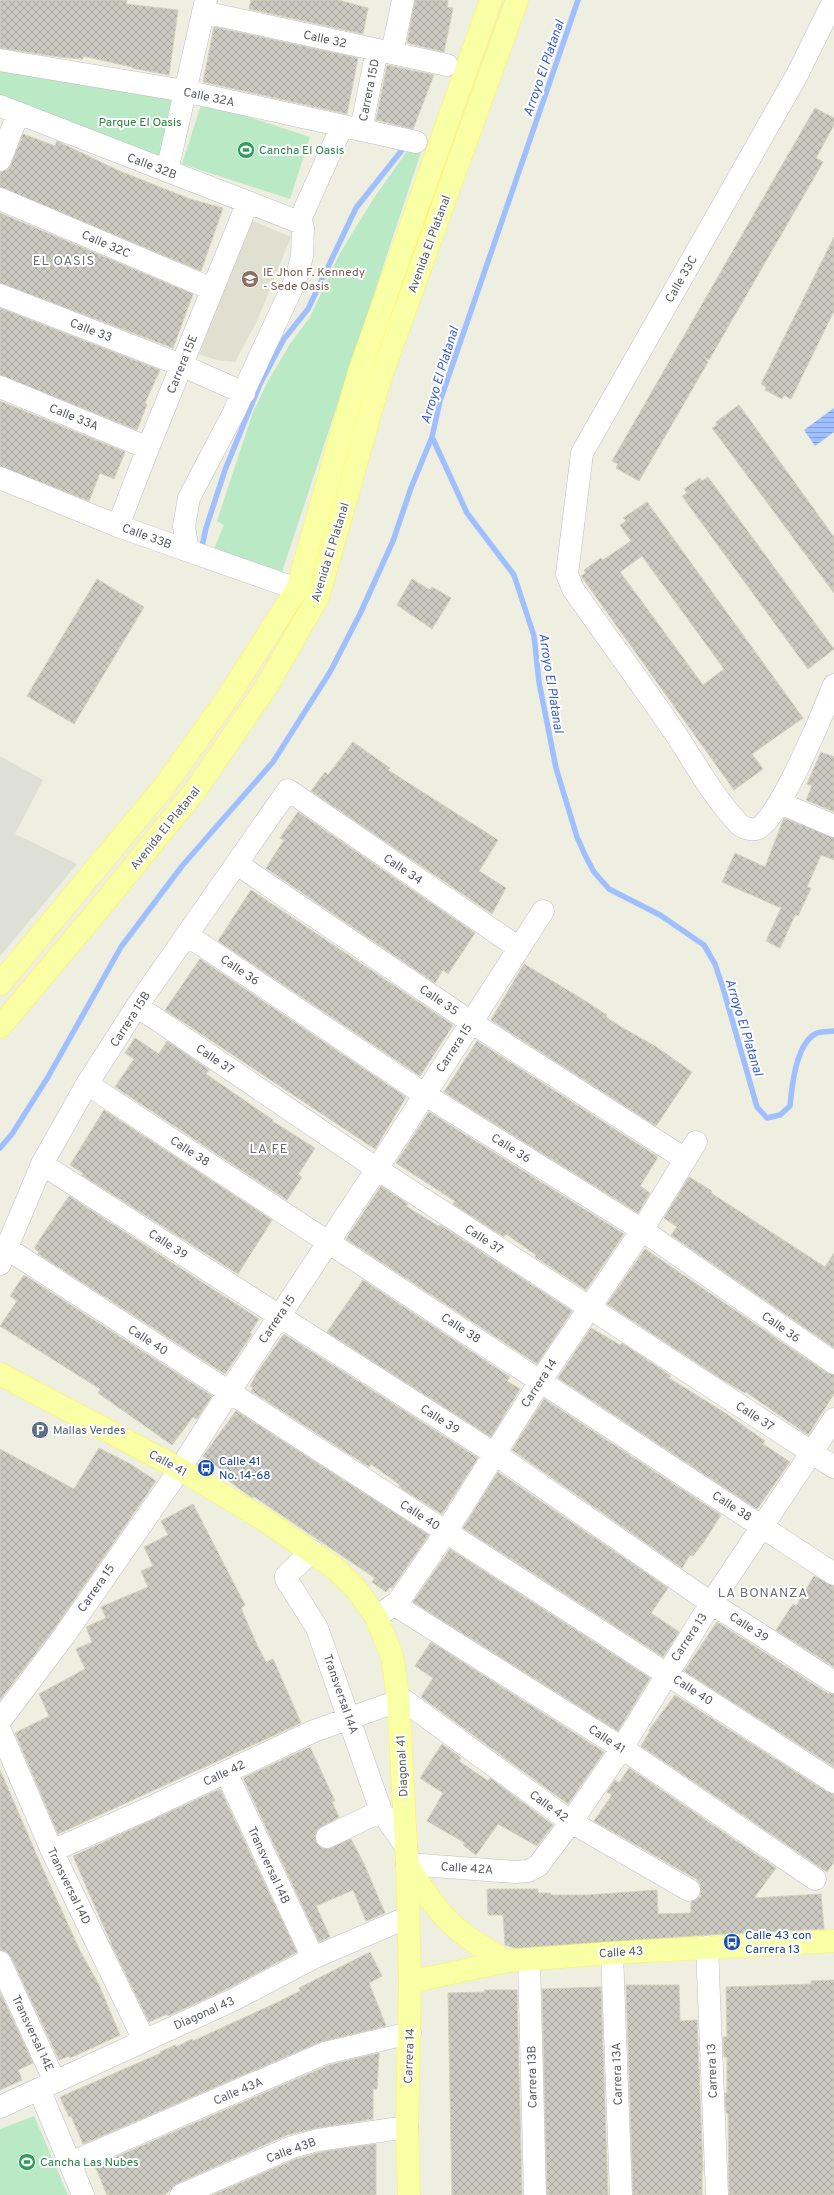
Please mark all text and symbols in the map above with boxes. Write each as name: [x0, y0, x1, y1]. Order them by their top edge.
water label: Arroyo El Platanal: [521, 18, 569, 119]
street label: Calle 32: [302, 28, 348, 52]
street label: Carrera 15D: [356, 58, 384, 123]
street label: Calle 32A: [182, 85, 236, 111]
park label: Parque El Oasis: [98, 115, 182, 131]
sports icon: Cancha El Oasis: [236, 140, 256, 160]
place label: Cancha El Oasis: [259, 143, 344, 159]
street label: Calle 32B: [125, 150, 179, 184]
street label: Avenida El Platanal: [405, 193, 455, 295]
street label: Calle 32C: [79, 227, 133, 262]
street label: Calle 33C: [662, 253, 702, 306]
district label: EL OASIS: [33, 254, 95, 270]
place label: IE Jhon F. Kennedy - Sede Oasis: [263, 265, 365, 295]
school or university icon: IE Jhon F. Kennedy - Sede Oasis: [240, 269, 260, 289]
street label: Calle 33: [67, 316, 114, 346]
water label: Arroyo El Platanal: [419, 324, 463, 426]
street label: Carrera 15E: [164, 332, 202, 396]
street label: Calle 33A: [46, 401, 101, 435]
street label: Avenida El Platanal: [308, 501, 354, 604]
street label: Calle 33B: [120, 521, 174, 553]
water label: Arroyo El Platanal: [534, 632, 566, 735]
street label: Avenida El Platanal: [127, 784, 204, 874]
street label: Calle 34: [380, 851, 425, 889]
street label: Calle 36: [217, 952, 262, 990]
water label: Arroyo El Platanal: [721, 977, 766, 1079]
street label: Calle 35: [416, 982, 461, 1020]
street label: Carrera 15B: [107, 989, 155, 1050]
street label: Carrera 15: [433, 1021, 477, 1076]
street label: Calle 37: [192, 1041, 237, 1078]
street label: Calle 36: [488, 1130, 533, 1167]
street label: Calle 38: [167, 1133, 212, 1171]
district label: LA FE: [250, 1142, 288, 1158]
street label: Calle 37: [461, 1221, 506, 1258]
street label: Calle 39: [145, 1226, 190, 1263]
street label: Carrera 15: [256, 1292, 300, 1347]
street label: Calle 36: [758, 1309, 803, 1347]
street label: Calle 38: [438, 1310, 483, 1348]
street label: Calle 40: [124, 1322, 171, 1360]
street label: Carrera 14: [518, 1356, 562, 1411]
street label: Calle 37: [732, 1398, 777, 1435]
street label: Calle 39: [417, 1401, 462, 1438]
parking icon: Mallas Verdes: [30, 1420, 50, 1440]
place label: Mallas Verdes: [53, 1423, 126, 1439]
street label: Calle 41: [145, 1447, 190, 1481]
place label: Calle 41 No. 14-68: [219, 1454, 271, 1484]
bus stop icon: Calle 41 No. 14-68: [196, 1458, 216, 1478]
street label: Calle 38: [709, 1488, 754, 1526]
street label: Calle 40: [396, 1497, 443, 1535]
street label: Carrera 15: [74, 1561, 119, 1616]
district label: LA BONANZA: [718, 1586, 808, 1602]
street label: Calle 39: [726, 1609, 771, 1646]
street label: Carrera 13: [668, 1610, 712, 1665]
street label: Transversal 14A: [319, 1652, 361, 1736]
street label: Calle 40: [669, 1672, 716, 1710]
street label: Calle 41: [585, 1722, 628, 1758]
street label: Diagonal 41: [393, 1735, 413, 1797]
street label: Calle 42: [201, 1757, 248, 1791]
street label: Calle 42: [526, 1787, 571, 1826]
street label: Transversal 14B: [243, 1824, 293, 1907]
street label: Transversal 14D: [43, 1845, 94, 1928]
street label: Calle 42A: [440, 1859, 494, 1879]
place label: Calle 43 con Carrera 13: [745, 1928, 812, 1958]
bus stop icon: Calle 43 con Carrera 13: [722, 1932, 742, 1952]
street label: Calle 43: [598, 1943, 644, 1963]
street label: Transversal 14E: [7, 1992, 57, 2074]
street label: Diagonal 43: [172, 1993, 237, 2034]
street label: Carrera 14: [401, 2028, 419, 2084]
street label: Carrera 13A: [609, 2042, 627, 2106]
street label: Carrera 13: [704, 2043, 722, 2099]
street label: Carrera 13B: [524, 2045, 542, 2109]
street label: Calle 43A: [211, 2074, 266, 2110]
street label: Calle 43B: [264, 2134, 319, 2167]
sports icon: Cancha Las Nubes: [17, 2152, 37, 2172]
place label: Cancha Las Nubes: [40, 2155, 139, 2171]

